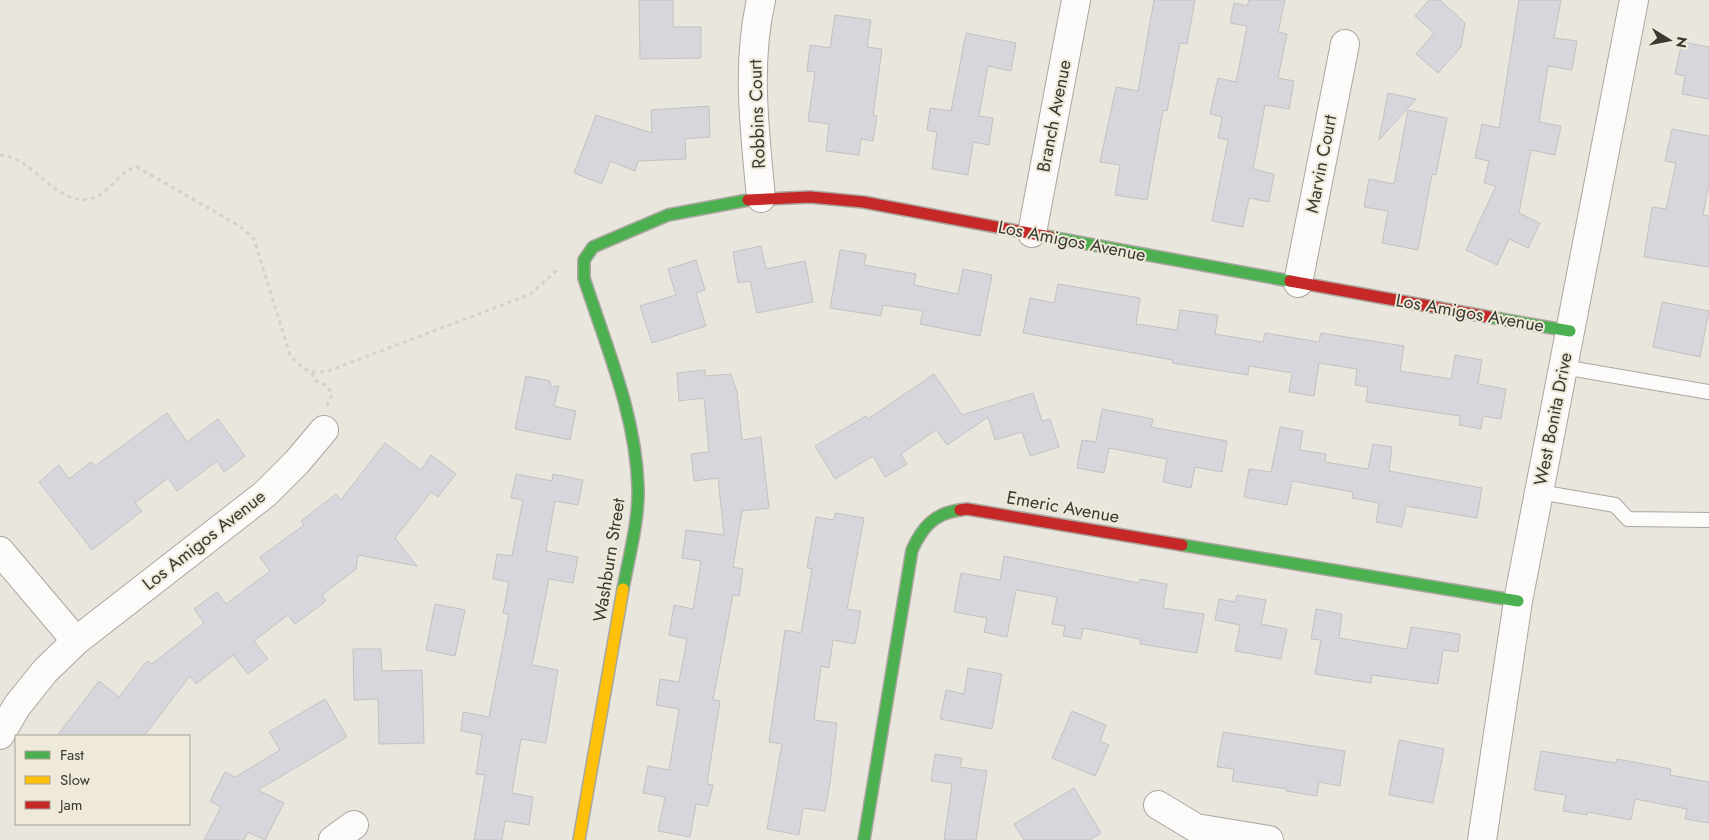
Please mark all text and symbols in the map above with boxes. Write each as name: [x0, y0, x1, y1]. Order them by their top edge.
north arrow: [1644, 15, 1694, 65]
text: N: [1671, 35, 1693, 49]
street label: Robbins Court: [742, 58, 772, 169]
street label: Branch Avenue: [1030, 58, 1078, 174]
street label: Marvin Court: [1299, 112, 1343, 215]
street label: Los Amigos Avenue: [996, 214, 1148, 268]
street label: Los Amigos Avenue: [1394, 287, 1546, 339]
street label: West Bonita Drive: [1527, 350, 1579, 488]
street label: Los Amigos Avenue: [137, 484, 271, 596]
street label: Emeric Avenue: [1005, 484, 1121, 530]
street label: Washburn Street: [586, 496, 632, 624]
legend: [15, 735, 190, 825]
text: Fast: [60, 744, 84, 766]
text: Slow: [60, 769, 91, 791]
text: Jam: [58, 794, 83, 816]

